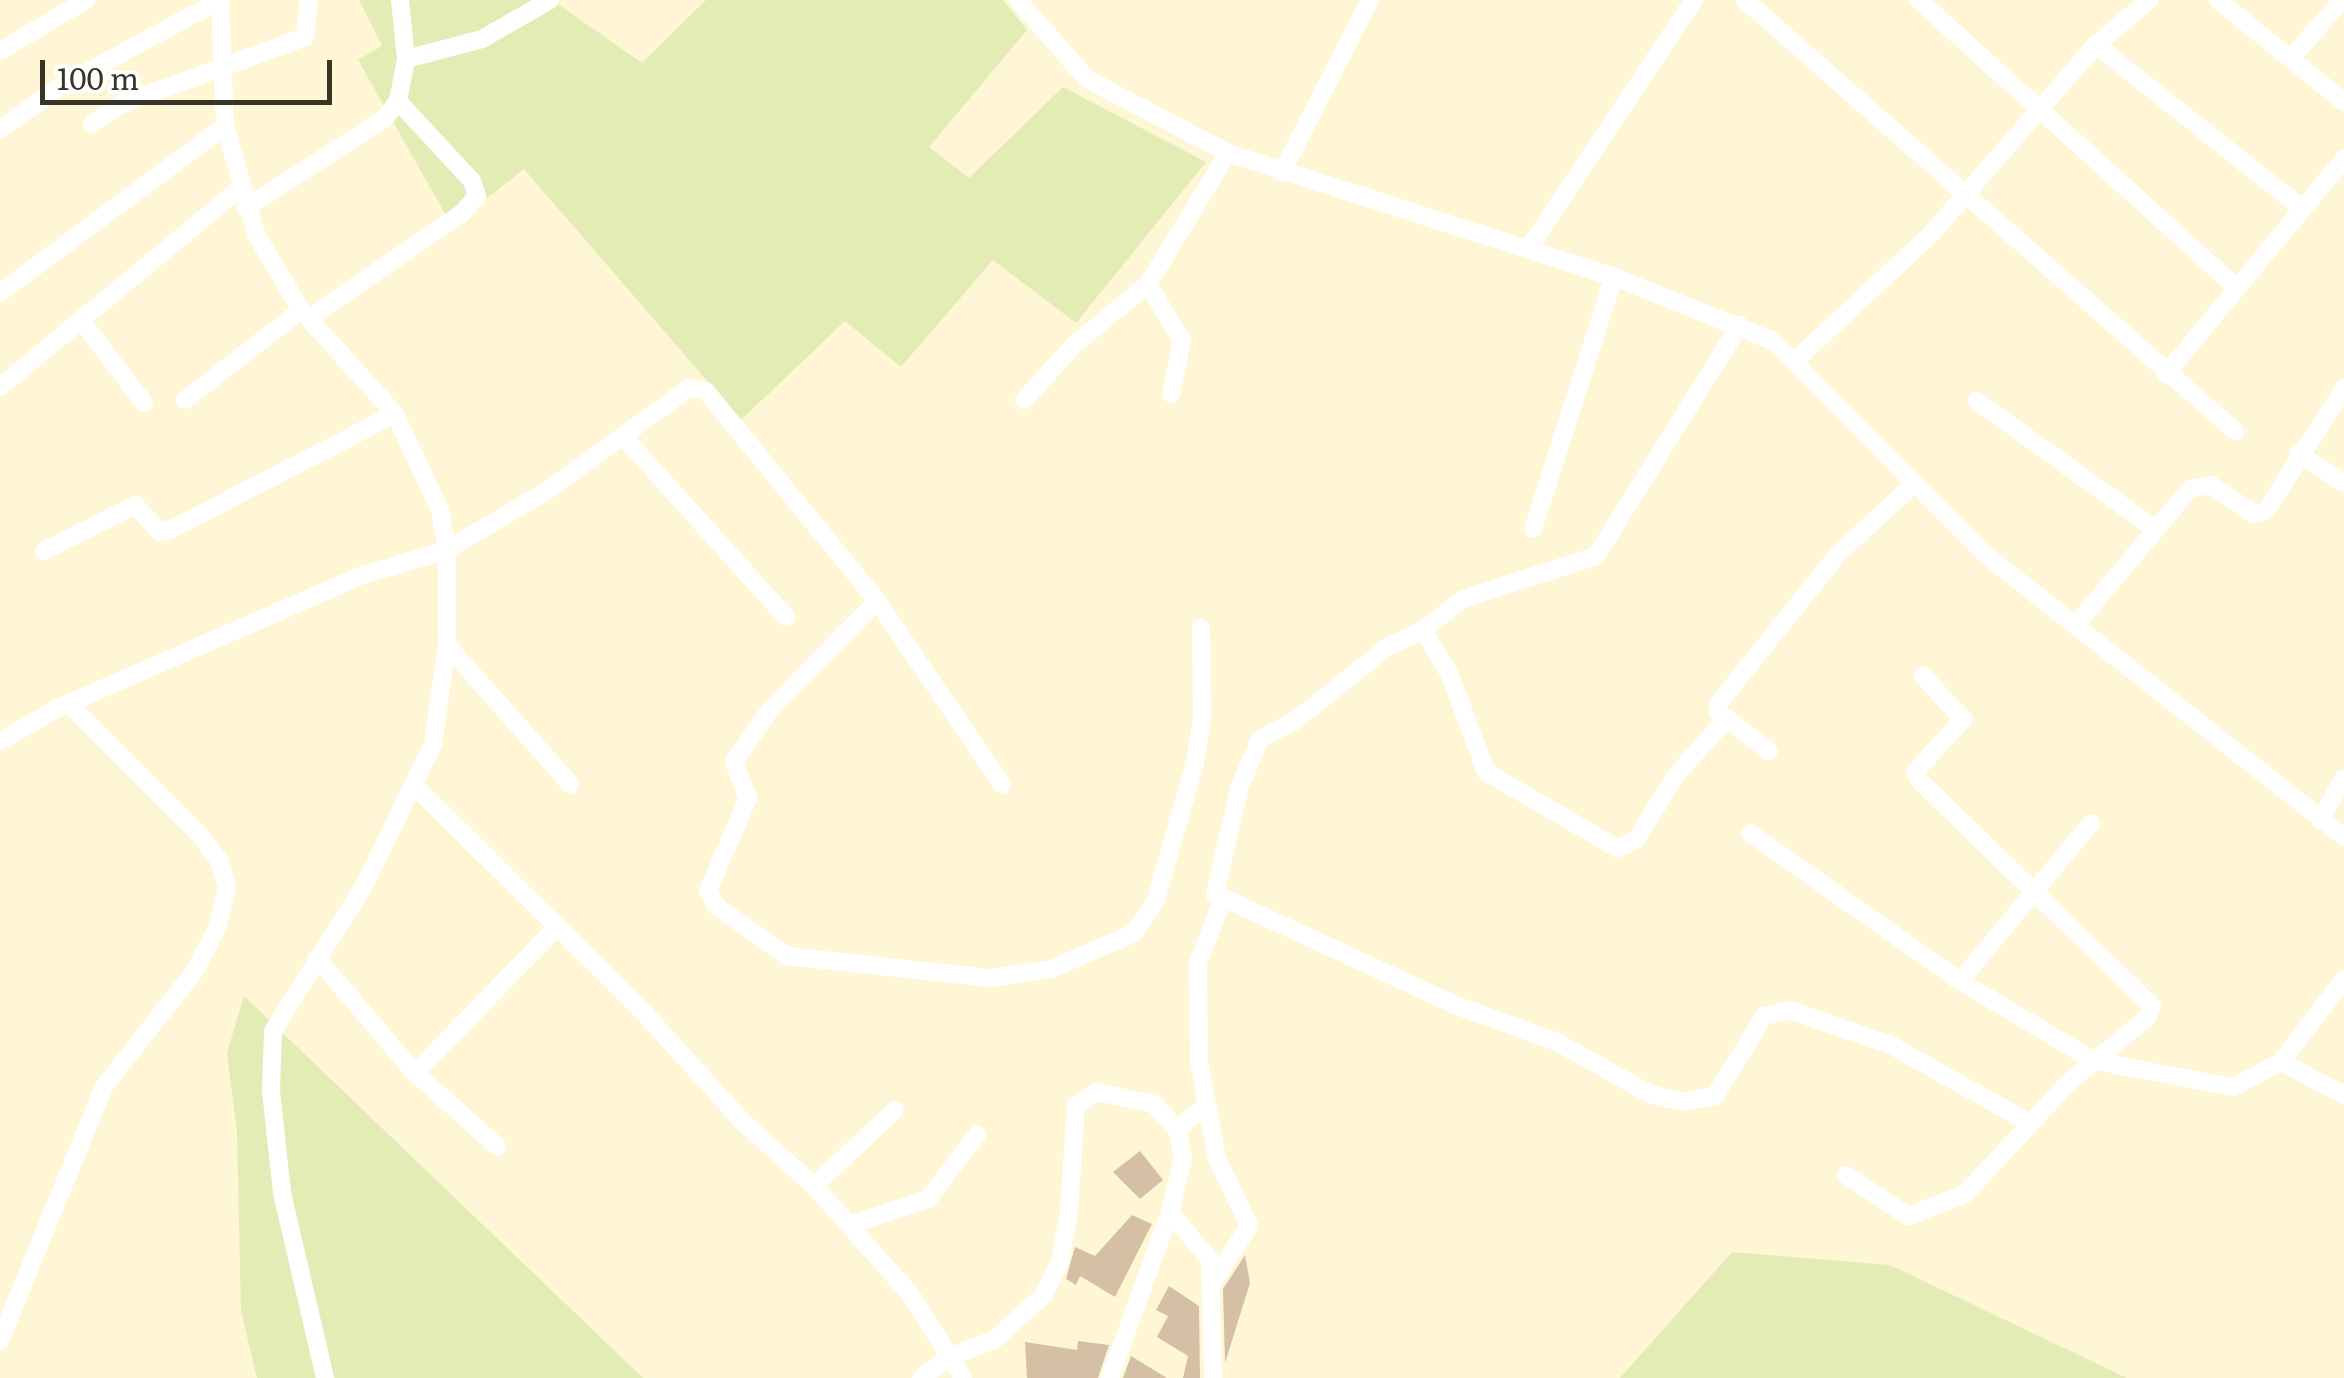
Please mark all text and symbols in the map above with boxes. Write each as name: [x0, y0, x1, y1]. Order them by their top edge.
scale bar: [45, 40, 338, 102]
text: 100 m: [57, 55, 139, 99]

